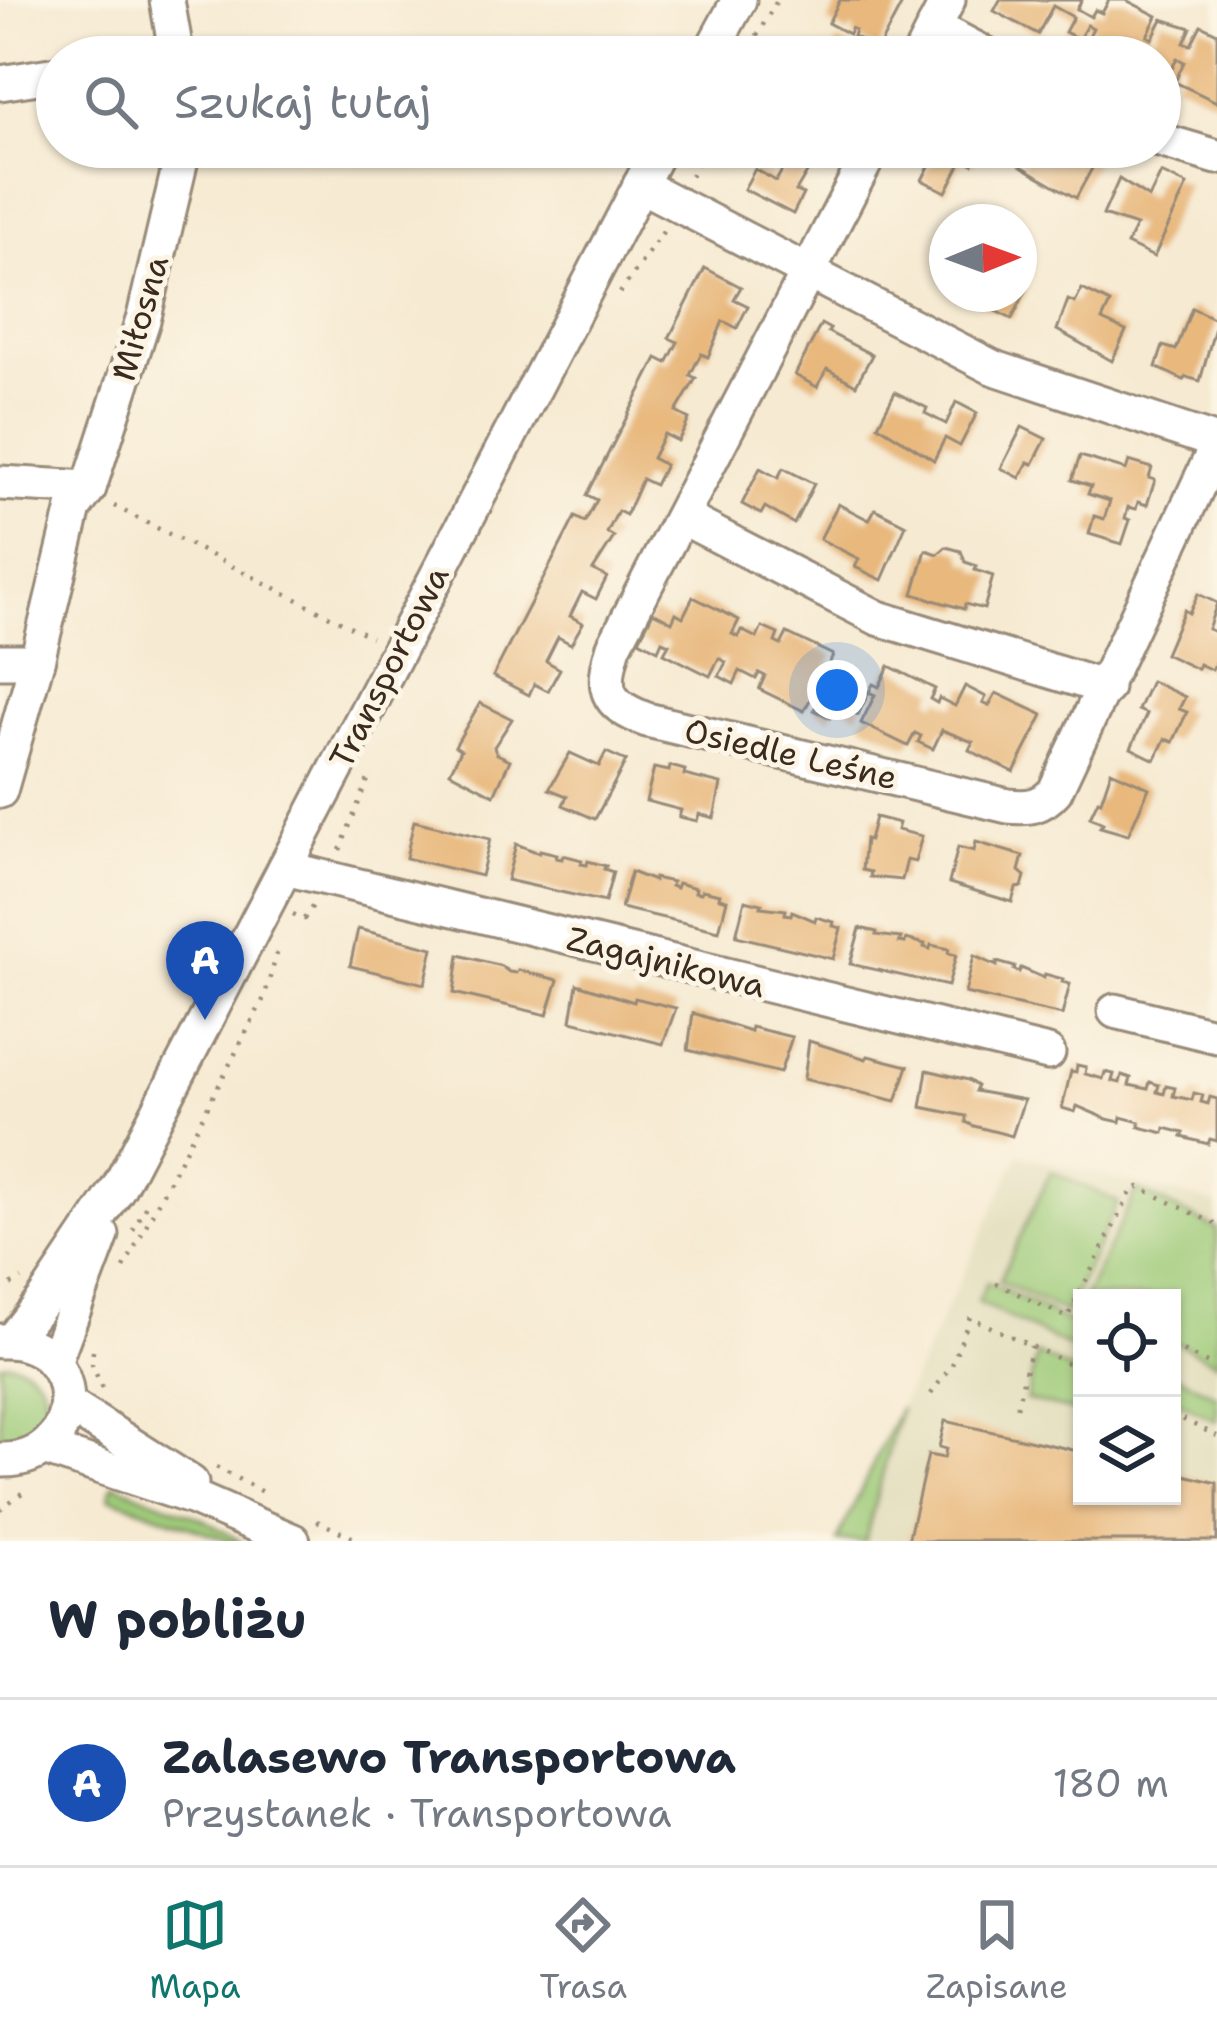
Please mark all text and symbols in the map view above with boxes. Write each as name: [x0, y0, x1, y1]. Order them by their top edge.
search box: [36, 36, 1181, 168]
icon: search: [78, 69, 144, 135]
text: Szukaj tutaj: [174, 72, 431, 132]
north arrow: [929, 204, 1037, 312]
street label: Miłosna: [101, 250, 179, 386]
street label: Transportowa: [319, 558, 459, 776]
your location: [807, 660, 867, 720]
street label: Osiedle Leśne: [680, 708, 902, 800]
street label: Zagajnikowa: [562, 916, 770, 1008]
pin: A: [166, 921, 244, 1020]
map controls: [1073, 1289, 1181, 1505]
button: locate: [1073, 1289, 1181, 1397]
button: layers: [1073, 1397, 1181, 1505]
text: W pobliżu: [48, 1585, 307, 1653]
text: Zalasewo Transportowa: [162, 1727, 736, 1787]
text: A: [72, 1757, 102, 1809]
text: 180 m: [1053, 1757, 1169, 1809]
text: Przystanek · Transportowa: [162, 1787, 672, 1839]
tab: Mapa: [149, 1892, 241, 2009]
tab: Trasa: [539, 1892, 627, 2009]
tab: Zapisane: [926, 1892, 1068, 2009]

